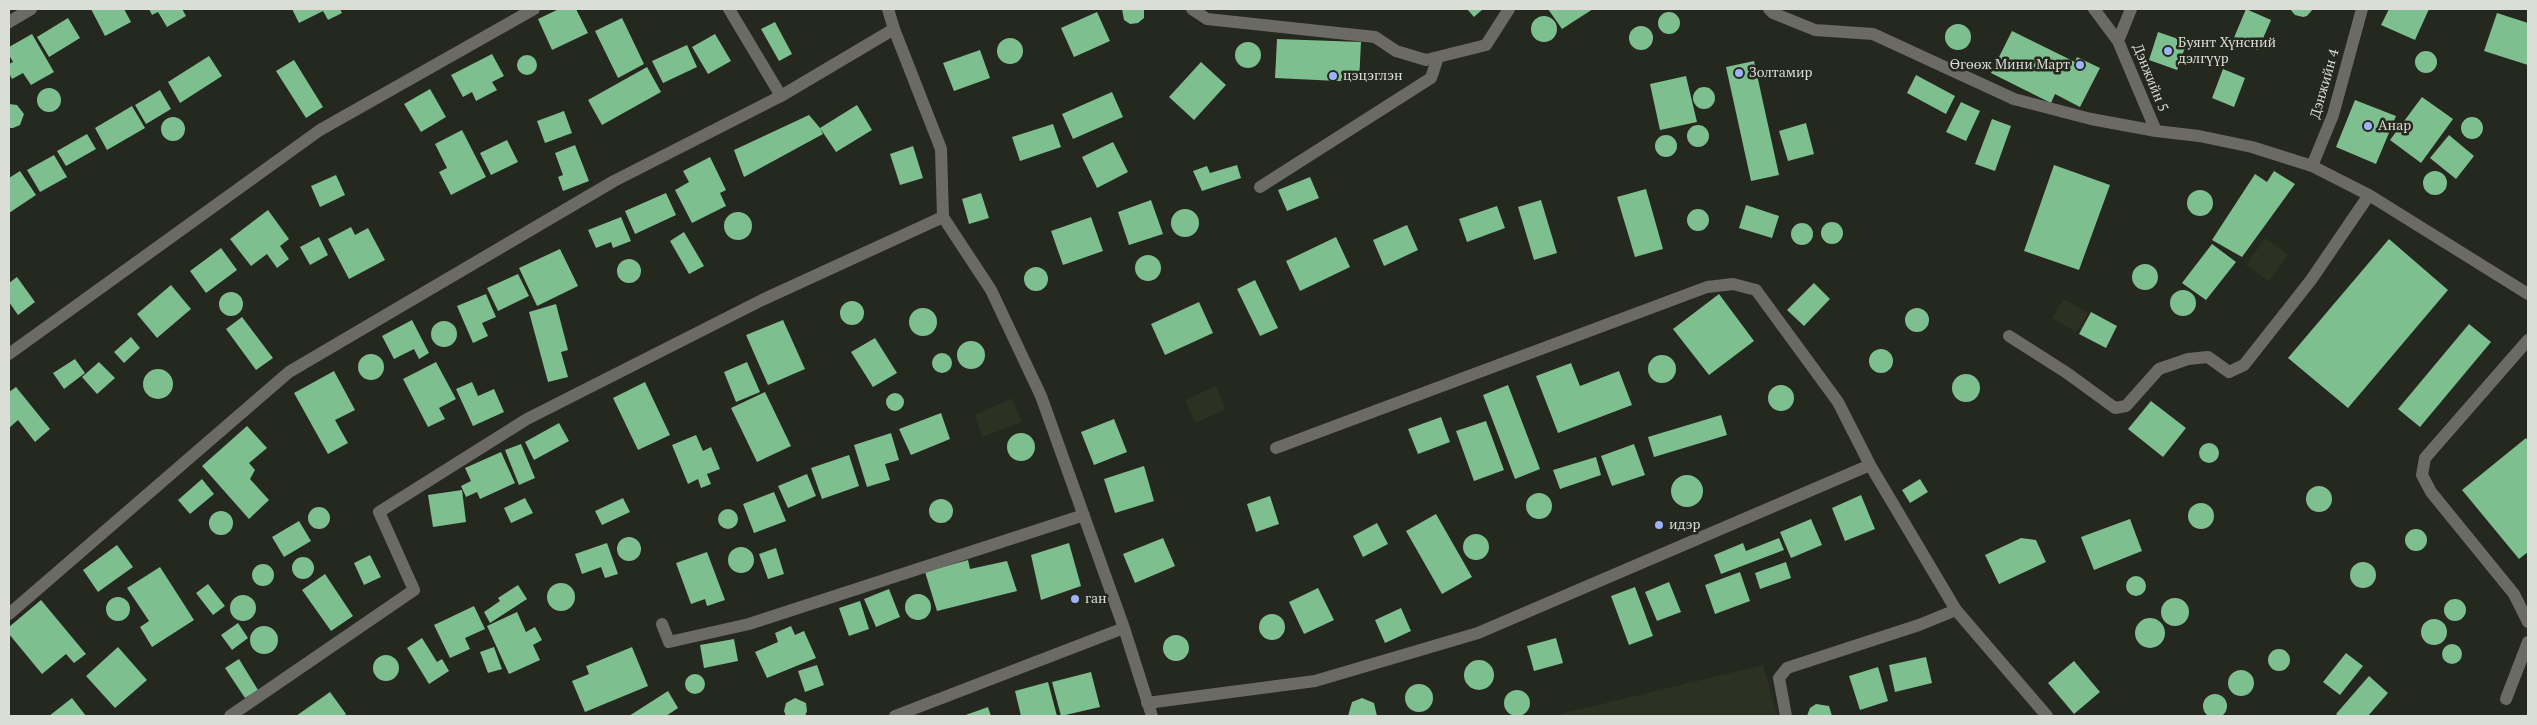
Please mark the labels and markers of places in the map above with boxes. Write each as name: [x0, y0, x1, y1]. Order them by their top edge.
place label: Буянт Хүнсний дэлгүүр: [2178, 35, 2276, 68]
marker: Буянт Хүнсний дэлгүүр: [2162, 45, 2174, 57]
place label: Өгөөж Мини Март: [1950, 57, 2070, 73]
marker: Өгөөж Мини Март: [2074, 59, 2086, 71]
place label: Золтамир: [1749, 65, 1813, 81]
marker: Золтамир: [1733, 67, 1745, 79]
place label: цэцэглэн: [1343, 68, 1403, 84]
marker: цэцэглэн: [1327, 70, 1339, 82]
place label: Анар: [2378, 118, 2411, 134]
marker: Анар: [2362, 120, 2374, 132]
place label: идэр: [1669, 517, 1700, 533]
marker: идэр: [1653, 519, 1665, 531]
place label: ган: [1085, 591, 1107, 607]
marker: ган: [1069, 593, 1081, 605]

